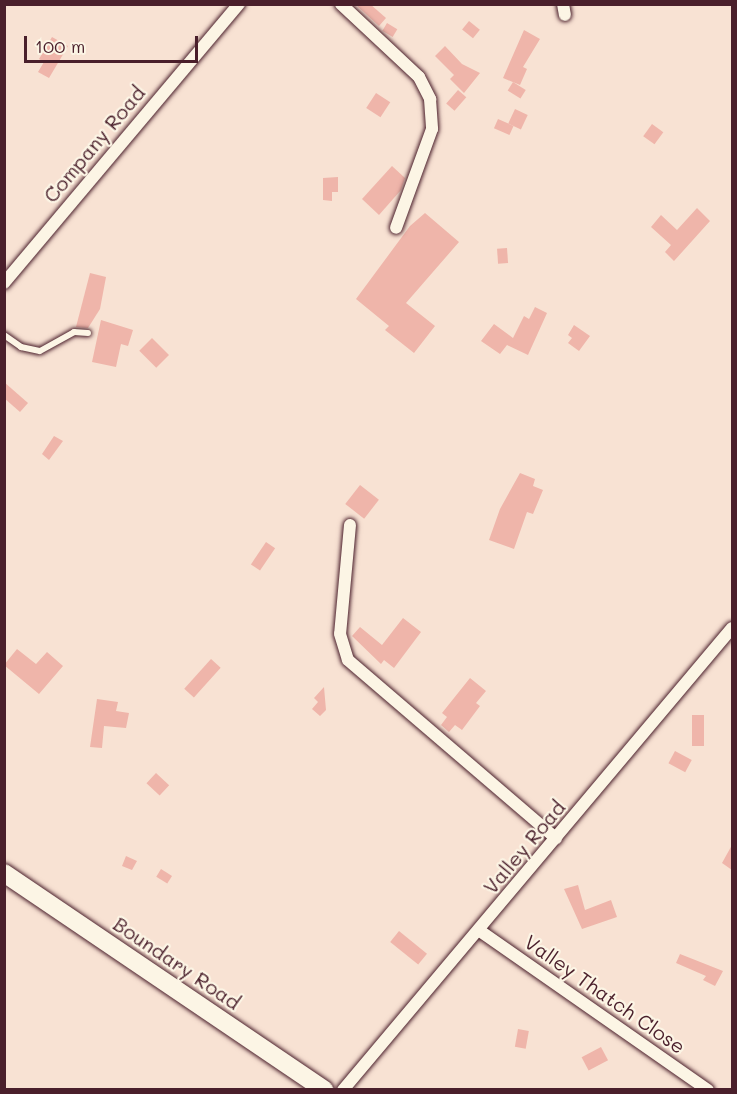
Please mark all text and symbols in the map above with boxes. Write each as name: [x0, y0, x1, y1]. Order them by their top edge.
scale bar: [27, 24, 201, 62]
text: 100 m: [35, 34, 85, 58]
street label: Company Road: [38, 81, 150, 207]
street label: Valley Road: [478, 795, 570, 899]
street label: Boundary Road: [109, 912, 245, 1014]
street label: Valley Thatch Close: [520, 929, 690, 1059]

